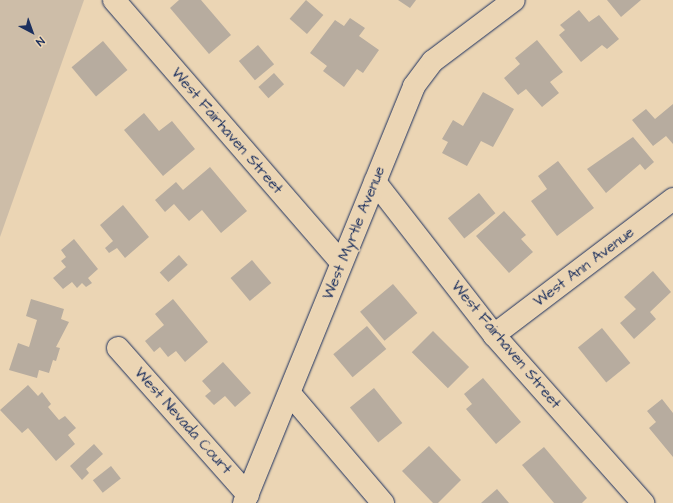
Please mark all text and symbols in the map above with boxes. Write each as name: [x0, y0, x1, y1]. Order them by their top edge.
north arrow: [12, 12, 52, 52]
text: N: [33, 34, 48, 49]
street label: West Fairhaven Street: [167, 64, 287, 198]
street label: West Myrtle Avenue: [319, 164, 389, 302]
street label: West Ann Avenue: [530, 223, 638, 311]
street label: West Fairhaven Street: [447, 278, 565, 412]
street label: West Nevada Court: [130, 364, 236, 478]

